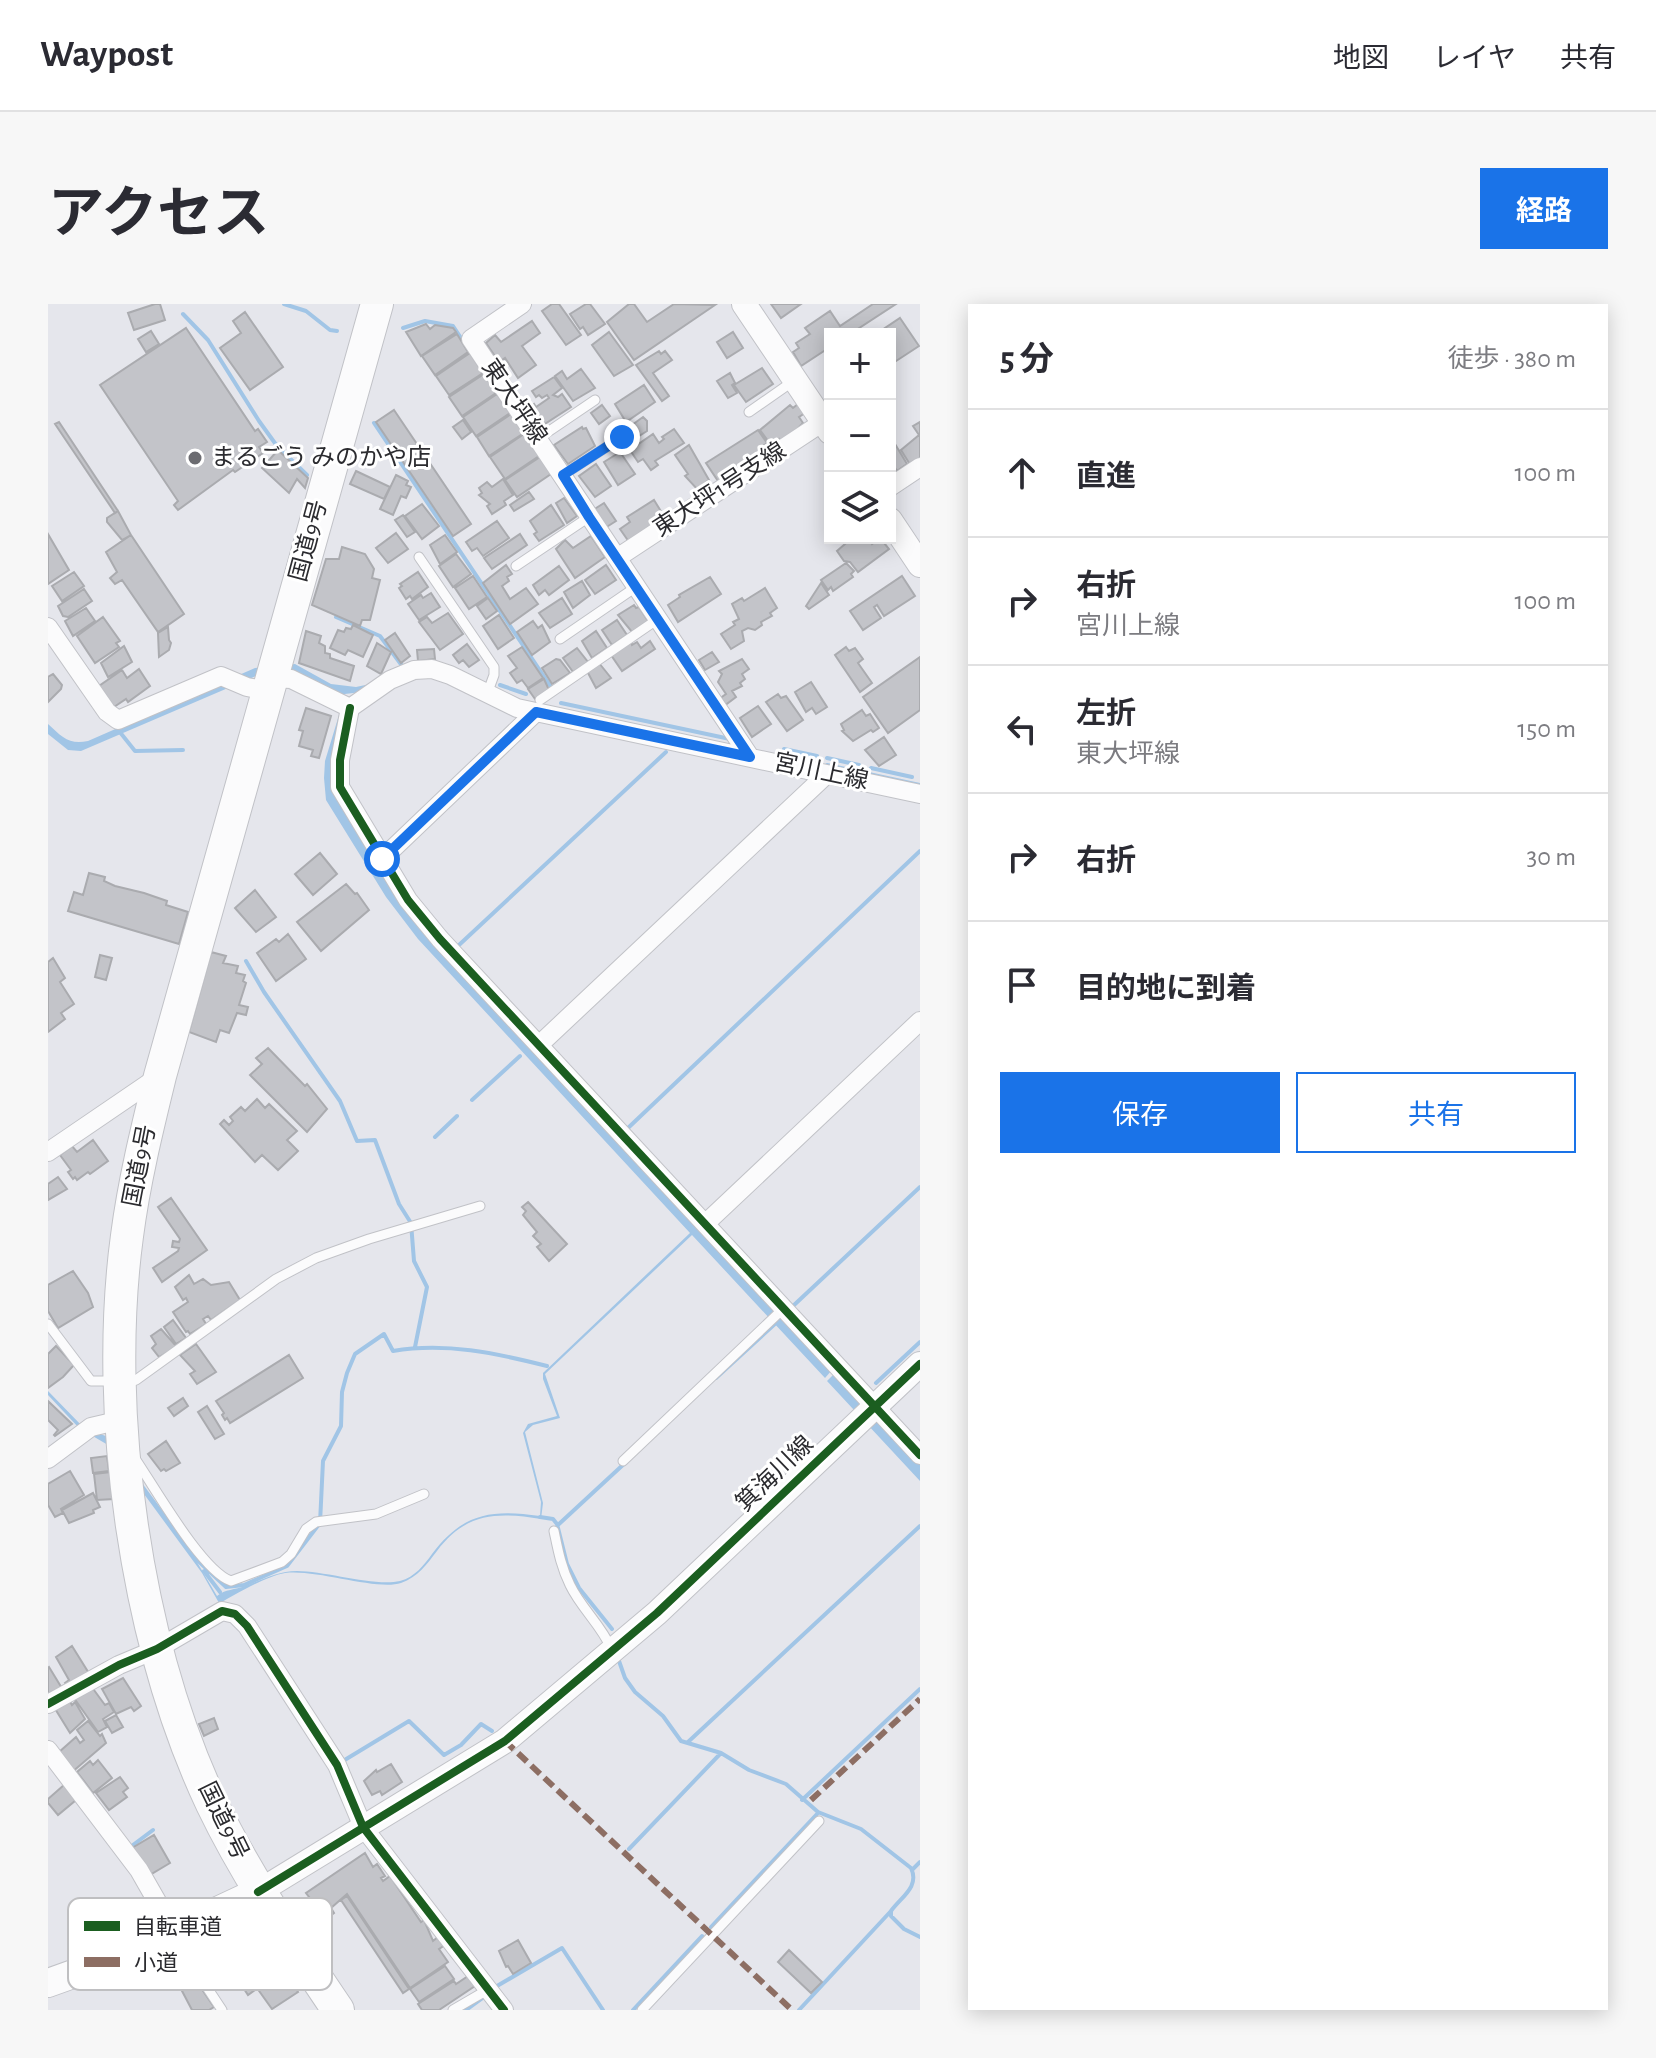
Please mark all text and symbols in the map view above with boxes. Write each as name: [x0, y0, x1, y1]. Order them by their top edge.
text: Waypost: [40, 36, 173, 74]
text: 地図: [1333, 45, 1389, 73]
text: レイヤ: [1433, 45, 1516, 73]
text: 共有: [1560, 45, 1616, 73]
button: 経路: [1480, 168, 1608, 249]
text: アクセス: [48, 187, 269, 243]
map controls: [824, 328, 896, 544]
button: +: [824, 328, 896, 400]
text: 5 分: [1000, 343, 1054, 377]
text: 徒歩 · 380 m: [1448, 346, 1576, 372]
street label: 東大坪線: [477, 354, 552, 449]
button: −: [824, 400, 896, 472]
route end: [604, 419, 640, 455]
street label: 東大坪1号支線: [649, 437, 790, 542]
place label: まるごう みのかや店: [211, 444, 431, 470]
marker: まるごう みのかや店: [186, 449, 204, 467]
icon: ahead: [1000, 451, 1044, 495]
text: 100 m: [1515, 460, 1576, 486]
text: 直進: [1076, 462, 1136, 492]
button: layers: [824, 472, 896, 544]
street label: 国道9号: [285, 497, 331, 584]
text: 右折: [1076, 571, 1136, 601]
icon: right: [1000, 579, 1044, 623]
text: 100 m: [1515, 588, 1576, 614]
text: 宮川上線: [1076, 613, 1180, 639]
text: 左折: [1076, 699, 1136, 729]
icon: left: [1000, 707, 1044, 751]
text: 150 m: [1517, 716, 1576, 742]
text: 東大坪線: [1076, 741, 1180, 767]
street label: 宮川上線: [772, 748, 871, 794]
icon: right: [1000, 835, 1044, 879]
route start: [364, 841, 400, 877]
text: 30 m: [1526, 844, 1576, 870]
text: 右折: [1076, 846, 1136, 876]
icon: arrive: [1000, 963, 1044, 1007]
text: 目的地に到着: [1076, 974, 1256, 1004]
button: 保存: [1000, 1072, 1280, 1153]
button: 共有: [1296, 1072, 1576, 1153]
street label: 国道9号: [118, 1122, 160, 1209]
street label: 箕海川線: [731, 1431, 818, 1516]
street label: 国道9号: [194, 1777, 254, 1864]
legend: [68, 1898, 332, 1990]
text: 自転車道: [134, 1915, 222, 1938]
text: 小道: [134, 1951, 178, 1974]

